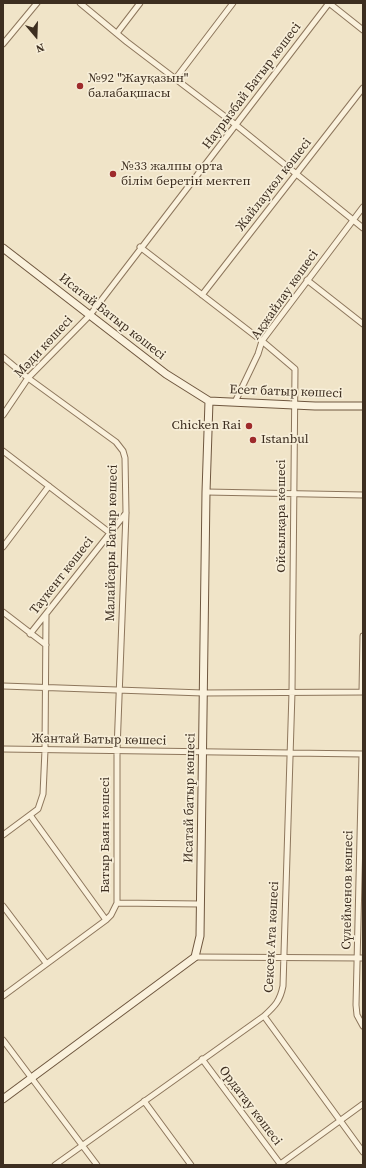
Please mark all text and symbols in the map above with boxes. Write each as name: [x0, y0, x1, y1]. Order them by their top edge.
north arrow: [16, 16, 56, 56]
street label: Наурызбай Батыр көшесі: [199, 20, 305, 152]
text: N: [34, 39, 46, 56]
place label: №92 "Жауқазын" балабақшасы: [88, 71, 188, 102]
marker: №92 "Жауқазын" балабақшасы: [75, 81, 85, 91]
street label: Жайлаукөл көшесі: [233, 135, 315, 235]
place label: №33 жалпы орта білім беретін мектеп: [121, 159, 251, 190]
marker: №33 жалпы орта білім беретін мектеп: [108, 169, 118, 179]
street label: Ақжайлау көшесі: [248, 247, 322, 343]
street label: Исатай Батыр көшесі: [56, 271, 168, 363]
street label: Мәди көшесі: [11, 313, 77, 381]
street label: Есет батыр көшесі: [229, 382, 343, 402]
place label: Chicken Rai: [172, 418, 241, 434]
marker: Chicken Rai: [244, 421, 254, 431]
place label: Istanbul: [261, 432, 309, 448]
marker: Istanbul: [248, 435, 258, 445]
street label: Ойсылқара көшесі: [274, 459, 290, 573]
street label: Малайсары Батыр көшесі: [103, 464, 121, 622]
street label: Таукент көшесі: [27, 534, 97, 618]
street label: Жантай Батыр көшесі: [31, 731, 167, 749]
street label: Исатай батыр көшесі: [181, 733, 199, 863]
street label: Батыр Баян көшесі: [98, 777, 114, 893]
street label: Сүлейменов көшесі: [339, 830, 357, 950]
street label: Сексек Ата көшесі: [261, 881, 283, 993]
street label: Ордатау көшесі: [215, 1063, 285, 1149]

